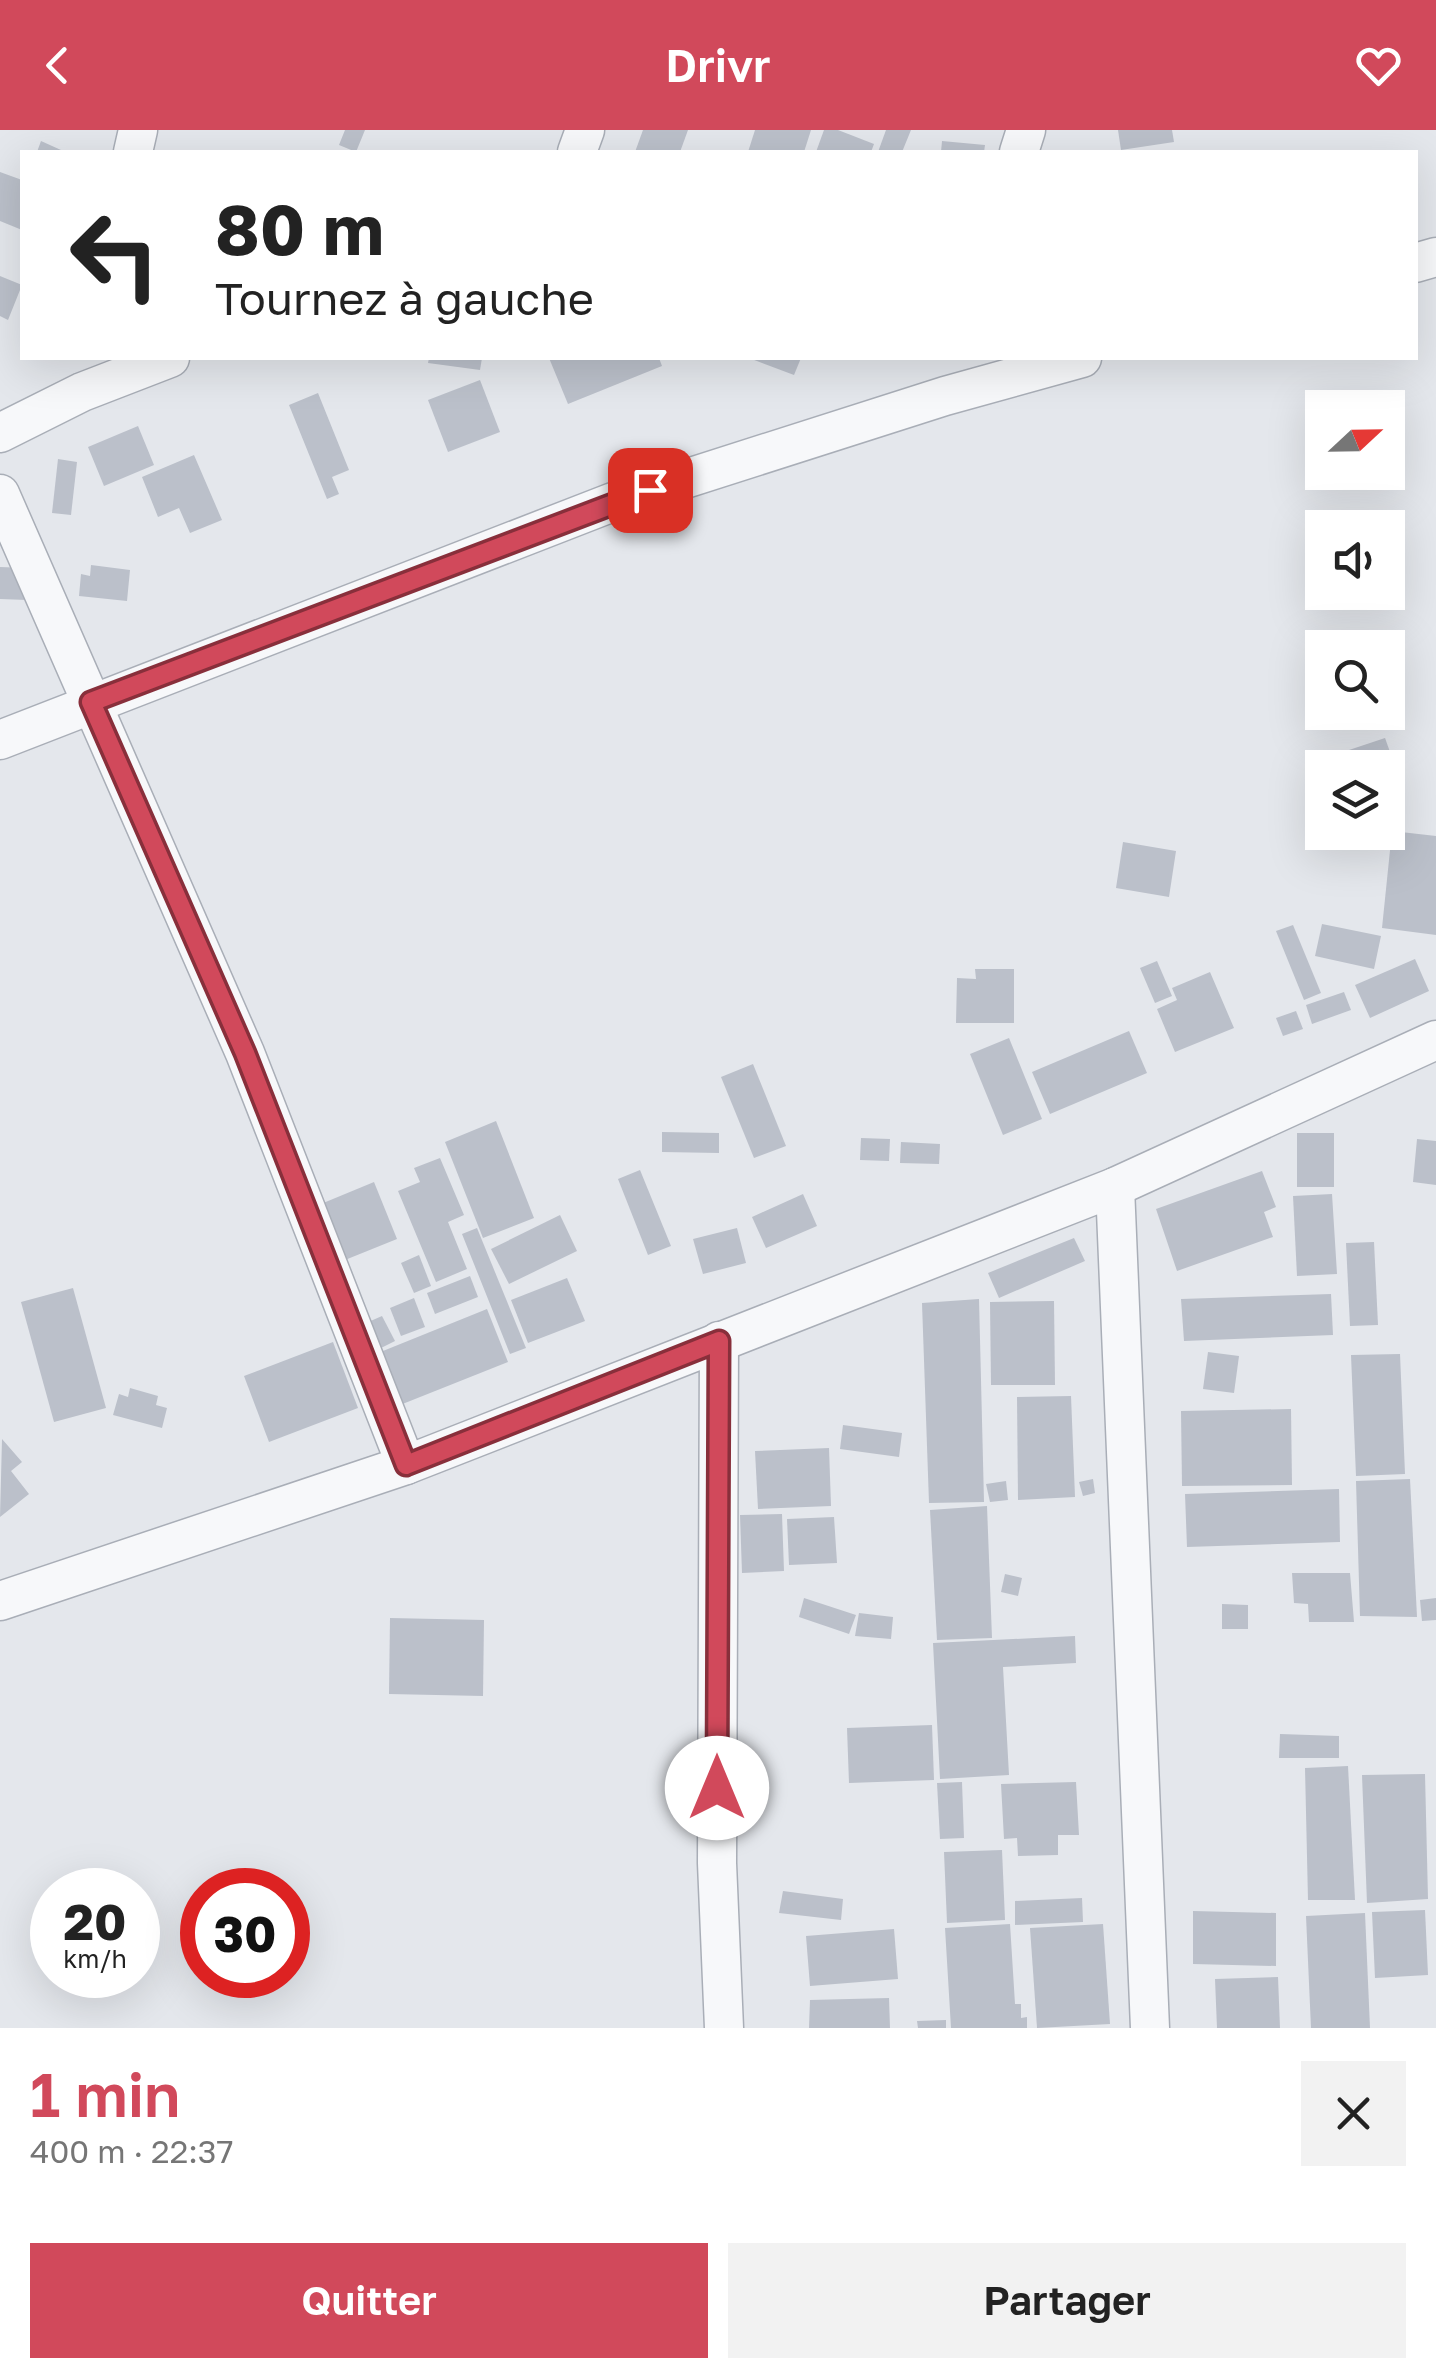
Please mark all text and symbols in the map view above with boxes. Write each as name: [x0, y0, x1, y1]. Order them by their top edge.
icon: back: [30, 38, 85, 93]
text: Drivr: [665, 38, 771, 92]
icon: heart: [1351, 38, 1406, 93]
text: 80 m: [215, 186, 384, 270]
icon: left: [50, 190, 180, 320]
text: Tournez à gauche: [215, 271, 594, 325]
north arrow: [1305, 390, 1405, 490]
map controls: [1305, 390, 1405, 850]
pin: [608, 448, 693, 533]
icon: arrive: [623, 463, 678, 518]
button: sound: [1305, 510, 1405, 610]
button: search: [1305, 630, 1405, 730]
button: layers: [1305, 750, 1405, 850]
position arrow: [665, 1736, 769, 1840]
speed limit sign: 30: [180, 1868, 310, 1998]
text: 20: [63, 1891, 126, 1951]
text: km/h: [63, 1943, 127, 1974]
text: 1 min: [30, 2058, 180, 2130]
button: close: [1301, 2061, 1406, 2166]
text: 400 m · 22:37: [30, 2132, 234, 2170]
button: Quitter: [30, 2243, 708, 2358]
button: Partager: [728, 2243, 1406, 2358]

